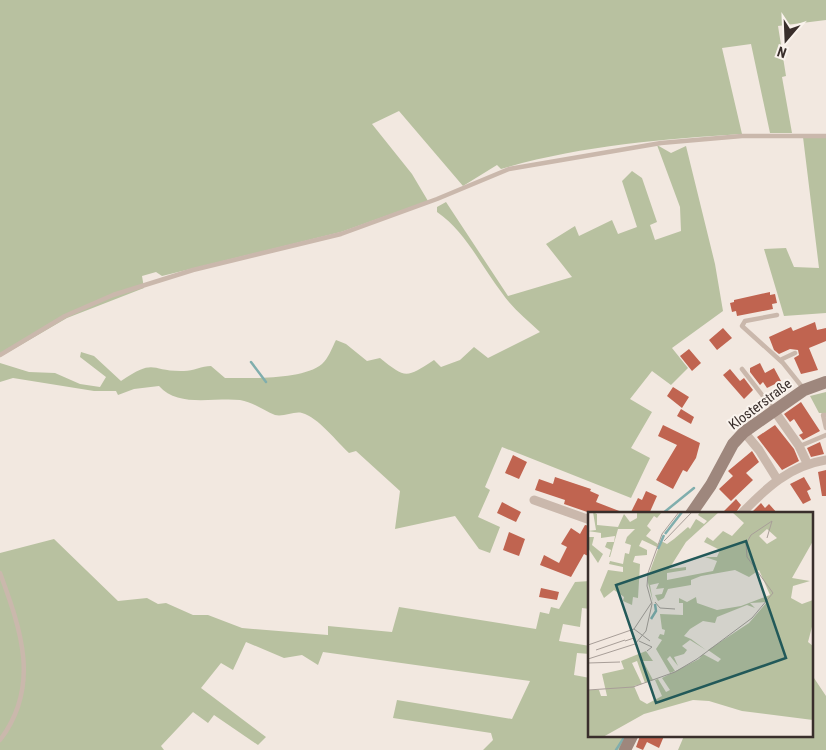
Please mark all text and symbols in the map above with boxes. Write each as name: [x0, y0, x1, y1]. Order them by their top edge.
north arrow: [761, 15, 811, 65]
text: N: [775, 43, 788, 61]
street label: Klosterstraße: [726, 375, 795, 433]
inset map: [588, 512, 814, 738]

